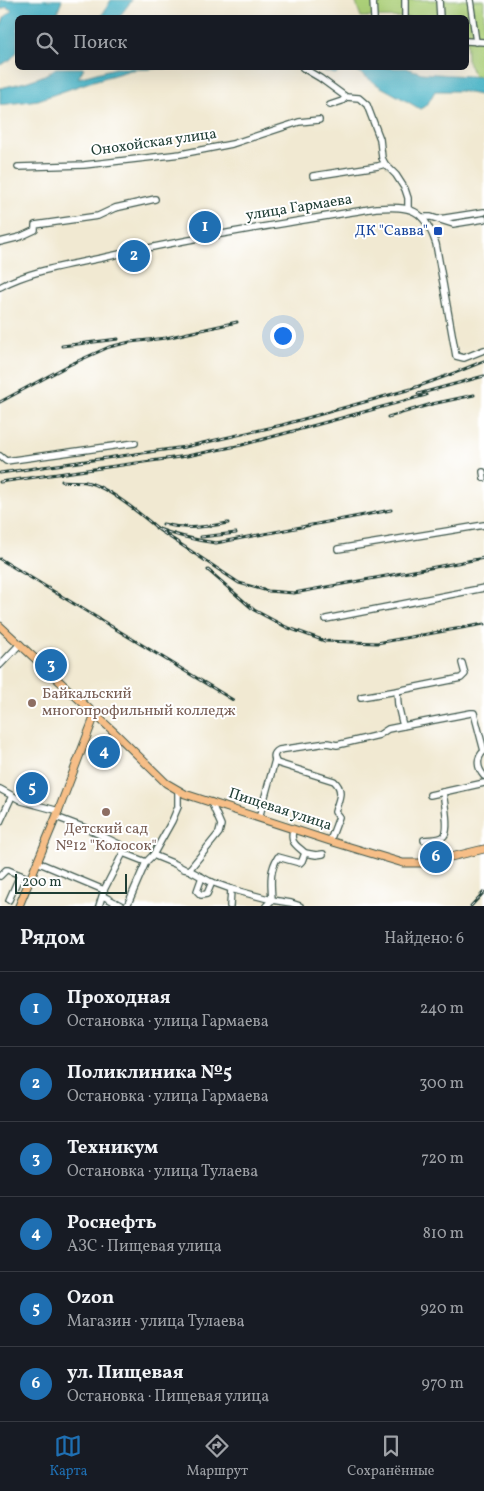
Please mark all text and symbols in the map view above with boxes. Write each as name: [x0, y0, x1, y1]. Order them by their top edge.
search box: [15, 15, 469, 70]
icon: search: [33, 29, 61, 57]
text: Поиск: [73, 30, 127, 56]
street label: Онохойская улица: [90, 124, 218, 162]
street label: улица Гармаева: [244, 189, 354, 227]
pin: 1: [189, 208, 221, 246]
place label: ДК "Савва": [355, 221, 428, 242]
marker: ДК "Савва": [432, 225, 444, 237]
pin: 2: [118, 237, 150, 275]
your location: [270, 323, 296, 349]
pin: 3: [35, 646, 67, 684]
place label: Байкальский многопрофильный колледж: [42, 684, 236, 722]
marker: Байкальский многопрофильный колледж: [26, 697, 38, 709]
pin: 4: [88, 733, 120, 771]
pin: 5: [16, 769, 48, 807]
street label: Пищевая улица: [226, 783, 334, 837]
marker: Детский сад №12 "Колосок": [100, 806, 112, 818]
place label: Детский сад №12 "Колосок": [55, 819, 157, 857]
pin: 6: [420, 838, 452, 876]
scale bar: [15, 871, 128, 894]
text: 200 m: [22, 873, 62, 892]
text: Рядом: [20, 924, 85, 953]
text: Найдено: 6: [384, 928, 464, 950]
text: Проходная: [67, 985, 171, 1011]
text: 1: [33, 998, 39, 1020]
text: 240 m: [420, 998, 464, 1020]
text: Остановка · улица Гармаева: [67, 1011, 269, 1033]
text: Поликлиника №5: [67, 1060, 232, 1086]
text: 2: [32, 1073, 40, 1095]
text: 300 m: [419, 1073, 464, 1095]
text: Остановка · улица Гармаева: [67, 1086, 269, 1108]
text: Техникум: [67, 1135, 158, 1161]
text: 3: [32, 1148, 40, 1170]
text: 720 m: [421, 1148, 464, 1170]
text: Остановка · улица Тулаева: [67, 1161, 258, 1183]
text: Роснефть: [67, 1210, 157, 1236]
text: 4: [31, 1223, 41, 1245]
text: 810 m: [423, 1223, 464, 1245]
text: АЗС · Пищевая улица: [67, 1236, 222, 1258]
text: Ozon: [67, 1285, 114, 1311]
text: 5: [32, 1298, 40, 1320]
text: 920 m: [420, 1298, 464, 1320]
text: Магазин · улица Тулаева: [67, 1311, 245, 1333]
text: ул. Пищевая: [67, 1360, 184, 1386]
text: 6: [32, 1373, 40, 1395]
text: 970 m: [422, 1373, 464, 1395]
text: Остановка · Пищевая улица: [67, 1386, 269, 1408]
tab: Карта: [49, 1432, 87, 1481]
tab: Маршрут: [186, 1432, 248, 1481]
tab: Сохранённые: [347, 1432, 435, 1481]

